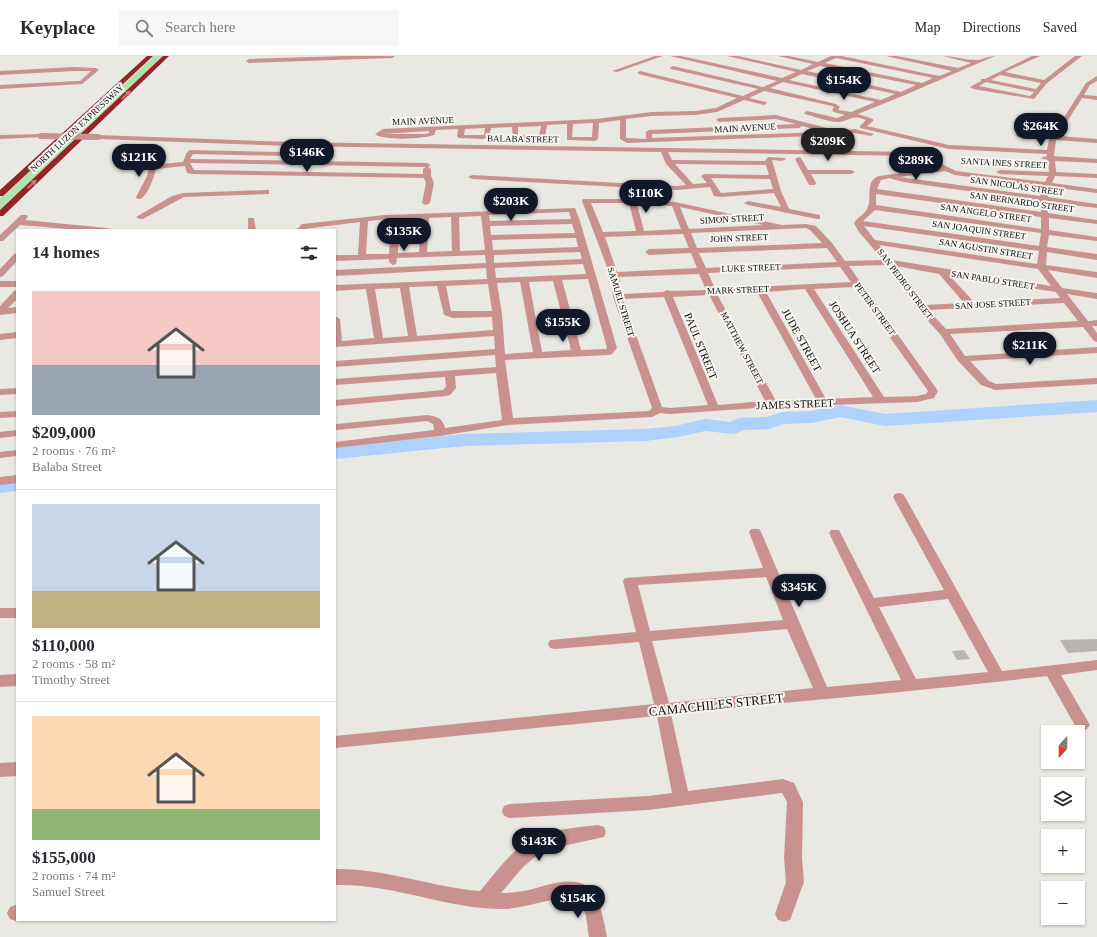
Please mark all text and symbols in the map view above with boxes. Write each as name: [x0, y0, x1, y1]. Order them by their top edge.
search box: [119, 10, 399, 46]
text: Keyplace: [20, 17, 95, 38]
icon: search: [133, 17, 155, 39]
text: Search here: [165, 19, 235, 35]
text: Map: [915, 20, 940, 35]
text: Directions: [962, 20, 1021, 35]
text: Saved: [1043, 20, 1077, 35]
pin: $154K: [816, 67, 872, 101]
text: $154K: [826, 72, 862, 87]
street label: NORTH LUZON EXPRESSWAY: [28, 82, 126, 174]
one-way arrow: [121, 90, 131, 100]
pin: $264K: [1013, 113, 1069, 147]
street label: MAIN AVENUE: [392, 115, 454, 127]
text: $264K: [1023, 118, 1059, 133]
street label: MAIN AVENUE: [714, 121, 777, 135]
pin: $209K: [800, 128, 856, 162]
street label: BALABA STREET: [487, 133, 559, 145]
text: $209K: [810, 133, 846, 148]
pin: $146K: [279, 139, 335, 173]
pin: $121K: [111, 144, 167, 178]
text: $146K: [289, 144, 325, 159]
pin: $289K: [888, 147, 944, 181]
text: $121K: [121, 149, 157, 164]
text: $289K: [898, 152, 934, 167]
street label: SANTA INES STREET: [961, 156, 1048, 170]
street label: SAN NICOLAS STREET: [970, 174, 1065, 198]
one-way arrow: [27, 179, 37, 189]
pin: $110K: [618, 180, 674, 214]
text: $110K: [628, 185, 664, 200]
pin: $203K: [483, 188, 539, 222]
street label: SAN BERNARDO STREET: [969, 190, 1075, 214]
text: $203K: [493, 193, 529, 208]
street label: SAN ANGELO STREET: [940, 202, 1033, 224]
street label: SIMON STREET: [700, 212, 765, 226]
pin: $135K: [376, 218, 432, 252]
street label: SAN JOAQUIN STREET: [932, 218, 1027, 242]
text: $135K: [386, 223, 422, 238]
street label: JOHN STREET: [710, 232, 769, 244]
street label: SAN AGUSTIN STREET: [939, 237, 1034, 261]
icon: filters: [298, 242, 320, 264]
text: 14 homes: [32, 243, 100, 262]
street label: SAN PEDRO STREET: [875, 247, 935, 321]
street label: LUKE STREET: [721, 262, 781, 274]
street label: SAMUEL STREET: [606, 266, 636, 338]
street label: SAN PABLO STREET: [951, 268, 1036, 292]
street label: PETER STREET: [853, 281, 898, 338]
street label: MARK STREET: [707, 284, 770, 296]
street label: SAN JOSE STREET: [955, 297, 1032, 311]
street label: JOSHUA STREET: [827, 298, 883, 376]
street label: JUDE STREET: [780, 306, 824, 374]
pin: $155K: [535, 309, 591, 343]
street label: MATTHEW STREET: [719, 310, 765, 386]
street label: PAUL STREET: [682, 311, 720, 381]
text: $155K: [545, 314, 581, 329]
icon: home: [140, 317, 212, 389]
pin: $211K: [1002, 332, 1058, 366]
text: $211K: [1012, 337, 1048, 352]
street label: JAMES STREET: [756, 397, 834, 411]
text: $209,000: [32, 423, 96, 442]
text: 2 rooms · 76 m²: [32, 443, 115, 458]
text: Balaba Street: [32, 459, 102, 474]
icon: home: [140, 530, 212, 602]
pin: $345K: [771, 574, 827, 608]
text: $345K: [781, 579, 817, 594]
text: $110,000: [32, 636, 95, 655]
text: 2 rooms · 58 m²: [32, 656, 115, 671]
text: Timothy Street: [32, 672, 110, 687]
street label: CAMACHILES STREET: [648, 690, 784, 719]
north arrow: [1041, 725, 1085, 769]
map controls: [1041, 725, 1085, 925]
icon: home: [140, 742, 212, 814]
button: layers: [1041, 777, 1085, 821]
pin: $143K: [511, 828, 567, 862]
button: +: [1041, 829, 1085, 873]
text: $143K: [521, 833, 557, 848]
text: $155,000: [32, 848, 96, 867]
text: 2 rooms · 74 m²: [32, 868, 115, 883]
button: −: [1041, 881, 1085, 925]
text: Samuel Street: [32, 884, 105, 899]
pin: $154K: [550, 885, 606, 919]
text: $154K: [560, 890, 596, 905]

